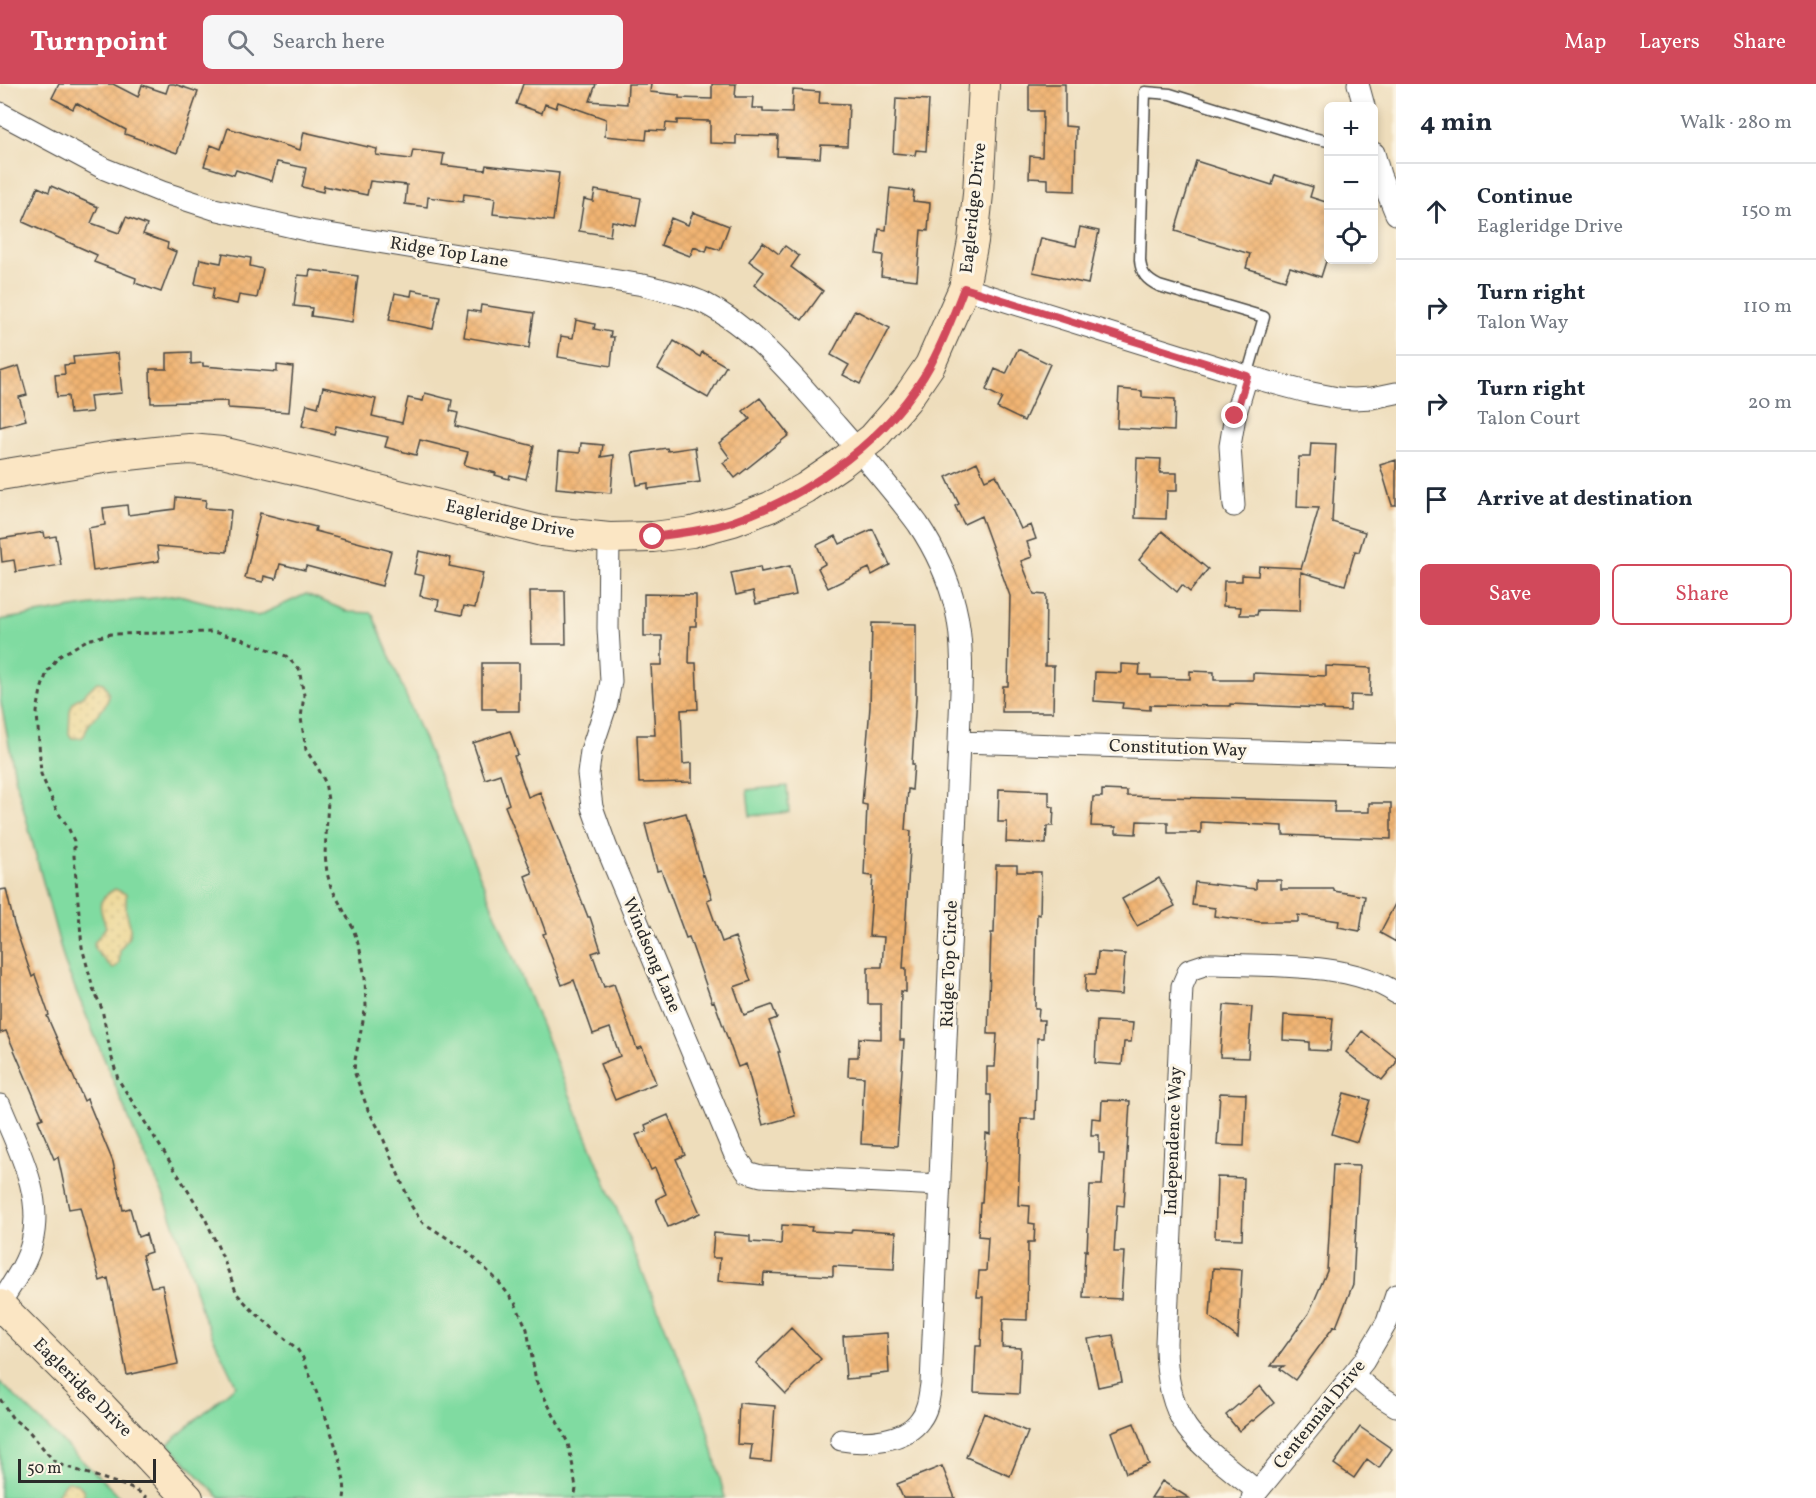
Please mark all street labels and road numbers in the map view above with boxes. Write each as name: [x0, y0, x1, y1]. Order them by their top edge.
street label: Eagleridge Drive: [955, 141, 993, 275]
street label: Ridge Top Lane: [388, 231, 510, 275]
street label: Eagleridge Drive: [443, 494, 577, 546]
street label: Constitution Way: [1109, 734, 1248, 764]
street label: Windsong Lane: [615, 894, 687, 1016]
street label: Ridge Top Circle: [935, 900, 965, 1028]
street label: Independence Way: [1159, 1066, 1189, 1216]
street label: Eagleridge Drive: [27, 1333, 137, 1443]
street label: Centennial Drive: [1268, 1355, 1372, 1475]

